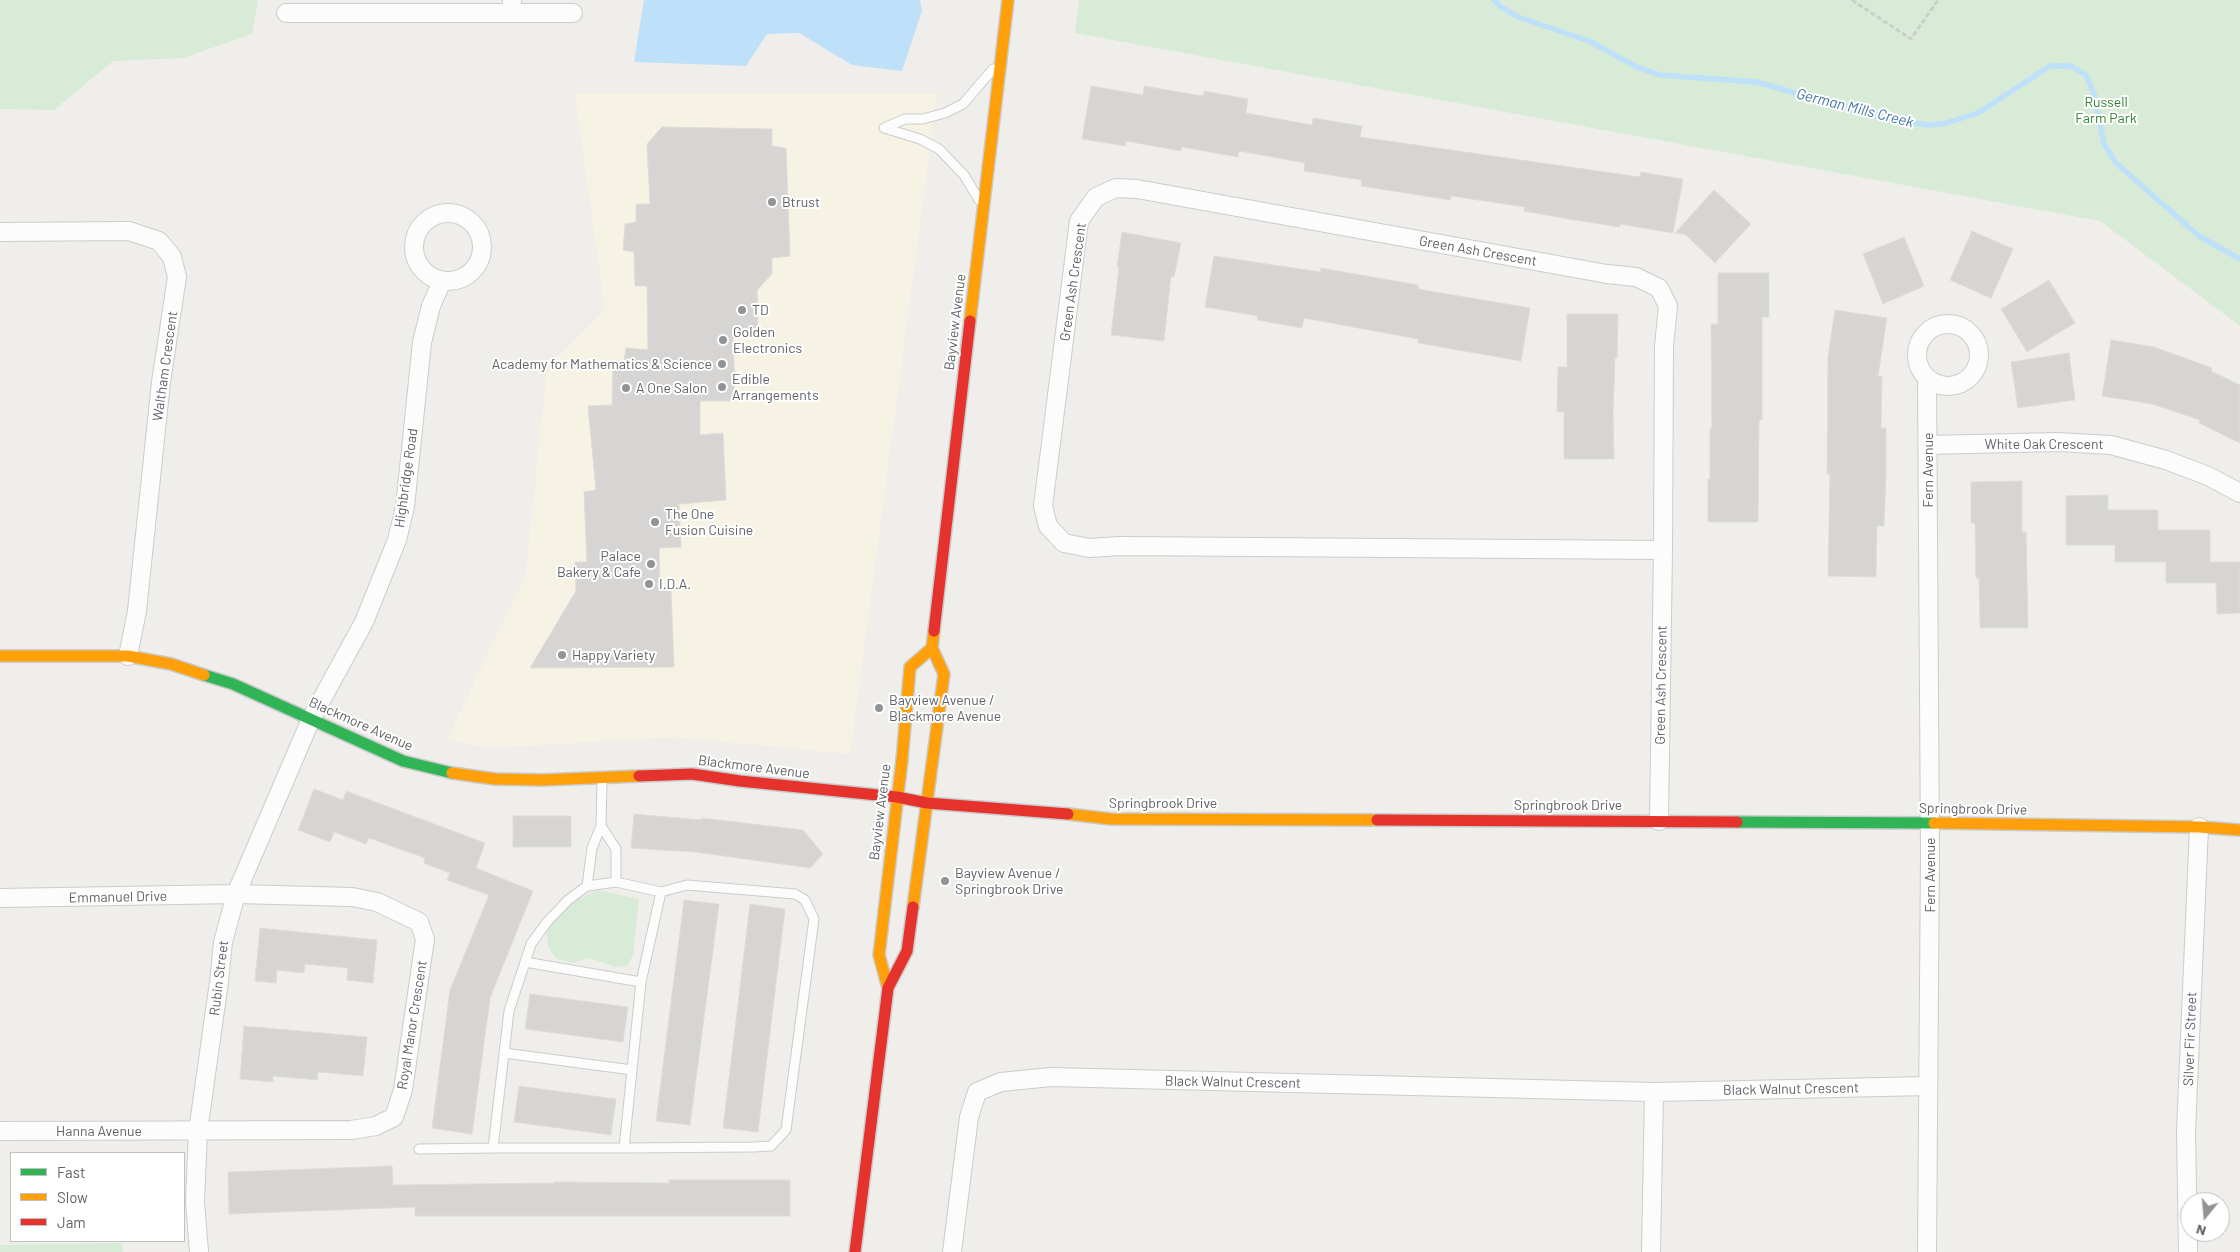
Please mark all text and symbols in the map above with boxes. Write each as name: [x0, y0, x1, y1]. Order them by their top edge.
water label: German Mills Creek: [1794, 85, 1916, 131]
park label: Russell Farm Park: [2075, 94, 2137, 126]
place label: Btrust: [782, 194, 820, 210]
marker: Btrust: [766, 196, 778, 208]
street label: Green Ash Crescent: [1056, 222, 1090, 342]
street label: Green Ash Crescent: [1418, 232, 1538, 270]
street label: Bayview Avenue: [941, 273, 969, 371]
place label: TD: [752, 302, 769, 318]
marker: TD: [736, 304, 748, 316]
street label: Waltham Crescent: [149, 310, 181, 422]
place label: Golden Electronics: [733, 324, 802, 357]
marker: Golden Electronics: [717, 334, 729, 346]
place label: Academy for Mathematics & Science: [492, 356, 712, 372]
marker: Academy for Mathematics & Science: [716, 358, 728, 370]
place label: Edible Arrangements: [732, 371, 819, 404]
place label: A One Salon: [636, 380, 707, 396]
marker: Edible Arrangements: [716, 381, 728, 393]
marker: A One Salon: [620, 382, 632, 394]
street label: Highbridge Road: [391, 427, 421, 529]
street label: Fern Avenue: [1920, 433, 1936, 507]
street label: White Oak Crescent: [1984, 436, 2104, 452]
place label: The One Fusion Cuisine: [665, 506, 753, 538]
marker: The One Fusion Cuisine: [649, 516, 661, 528]
place label: Palace Bakery & Cafe: [557, 548, 641, 580]
marker: Palace Bakery & Cafe: [645, 558, 657, 570]
place label: I.D.A.: [659, 576, 691, 592]
marker: I.D.A.: [643, 578, 655, 590]
street label: Green Ash Crescent: [1652, 625, 1670, 745]
place label: Happy Variety: [572, 647, 655, 663]
marker: Happy Variety: [556, 649, 568, 661]
place label: Bayview Avenue / Blackmore Avenue: [889, 692, 1001, 724]
street label: Blackmore Avenue: [306, 693, 416, 755]
marker: Bayview Avenue / Blackmore Avenue: [873, 702, 885, 714]
street label: Blackmore Avenue: [697, 752, 811, 782]
street label: Bayview Avenue: [866, 763, 894, 861]
street label: Springbrook Drive: [1109, 795, 1217, 811]
street label: Springbrook Drive: [1514, 797, 1622, 813]
street label: Springbrook Drive: [1919, 800, 2027, 818]
street label: Fern Avenue: [1922, 838, 1938, 912]
place label: Bayview Avenue / Springbrook Drive: [955, 865, 1064, 898]
marker: Bayview Avenue / Springbrook Drive: [939, 875, 951, 887]
street label: Emmanuel Drive: [69, 888, 167, 906]
street label: Rubin Street: [206, 939, 232, 1017]
street label: Royal Manor Crescent: [394, 959, 430, 1091]
street label: Silver Fir Street: [2180, 992, 2200, 1086]
street label: Black Walnut Crescent: [1165, 1072, 1301, 1092]
street label: Black Walnut Crescent: [1723, 1079, 1859, 1099]
street label: Hanna Avenue: [56, 1123, 142, 1139]
legend: [10, 1152, 185, 1242]
text: Fast: [57, 1163, 85, 1181]
text: Slow: [57, 1188, 88, 1206]
north arrow: [2180, 1192, 2230, 1242]
text: Jam: [57, 1213, 86, 1231]
text: N: [2194, 1221, 2208, 1240]

